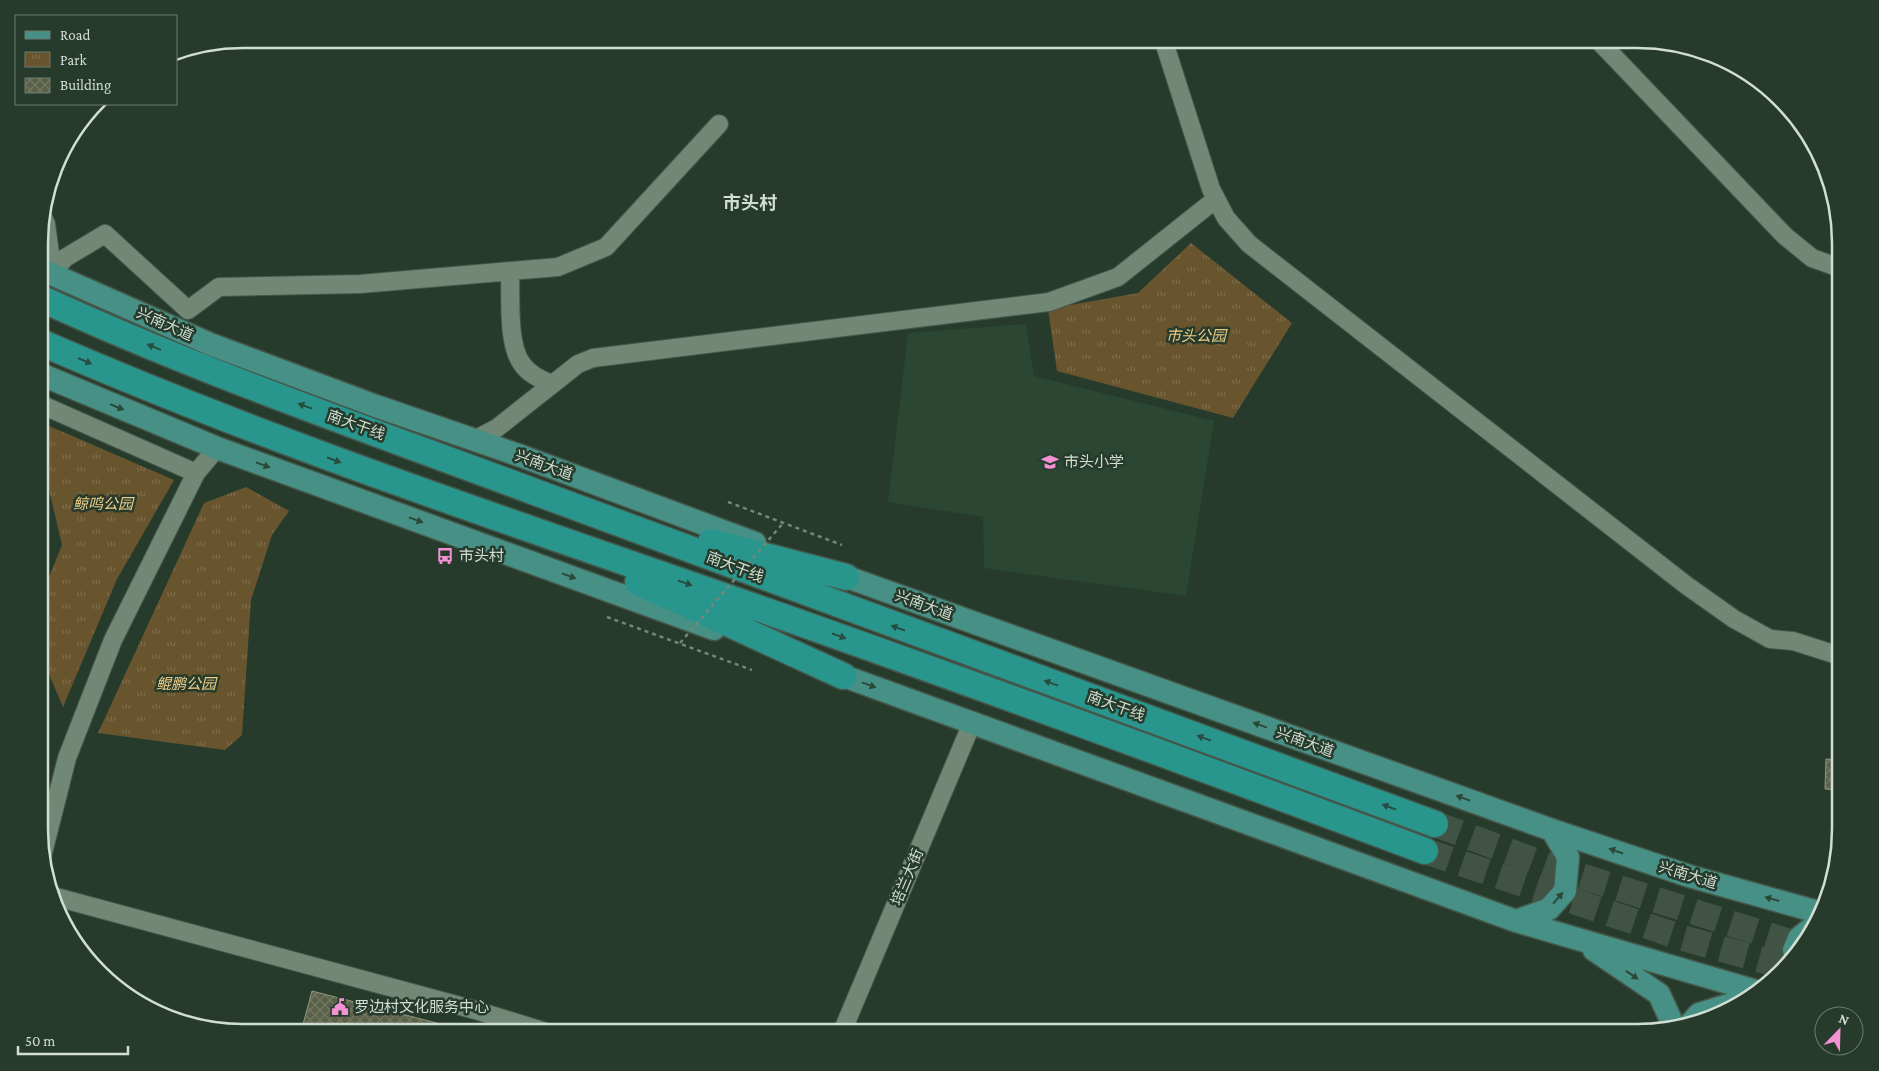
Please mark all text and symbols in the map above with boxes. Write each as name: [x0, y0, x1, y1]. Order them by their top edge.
legend: [15, 15, 178, 105]
text: Road: [60, 27, 91, 43]
text: Park: [60, 52, 87, 68]
text: Building: [60, 77, 111, 94]
district label: 市头村: [723, 193, 777, 213]
street label: 兴南大道: [134, 304, 196, 344]
park label: 市头公园: [1166, 328, 1228, 344]
one-way arrow: [146, 343, 161, 351]
one-way arrow: [78, 357, 92, 365]
one-way arrow: [298, 402, 313, 409]
one-way arrow: [110, 404, 124, 412]
street label: 南大干线: [325, 407, 387, 443]
street label: 兴南大道: [513, 447, 575, 483]
school or university icon: 市头小学: [1040, 452, 1060, 472]
place label: 市头小学: [1064, 454, 1124, 470]
one-way arrow: [327, 456, 341, 464]
one-way arrow: [256, 461, 271, 469]
park label: 鲸鸣公园: [73, 496, 135, 512]
one-way arrow: [409, 516, 424, 524]
bus stop icon: 市头村: [435, 546, 455, 566]
place label: 市头村: [459, 547, 504, 564]
street label: 南大干线: [704, 549, 766, 585]
one-way arrow: [561, 573, 576, 580]
one-way arrow: [678, 579, 693, 587]
street label: 兴南大道: [893, 587, 955, 623]
one-way arrow: [891, 623, 906, 631]
one-way arrow: [832, 632, 847, 640]
park label: 鲲鹏公园: [156, 676, 218, 692]
one-way arrow: [1043, 679, 1058, 687]
one-way arrow: [862, 682, 877, 689]
street label: 南大干线: [1085, 688, 1147, 724]
one-way arrow: [1253, 721, 1268, 728]
street label: 兴南大道: [1274, 724, 1336, 760]
one-way arrow: [1196, 734, 1211, 742]
one-way arrow: [1455, 794, 1470, 802]
one-way arrow: [1382, 802, 1397, 810]
street label: 培兰大街: [887, 846, 926, 908]
one-way arrow: [1608, 847, 1623, 855]
street label: 兴南大道: [1657, 859, 1719, 891]
one-way arrow: [1552, 892, 1563, 904]
one-way arrow: [1764, 895, 1779, 903]
one-way arrow: [1625, 971, 1639, 980]
public building icon: 罗边村文化服务中心: [330, 997, 350, 1017]
place label: 罗边村文化服务中心: [354, 998, 489, 1015]
north arrow: [1814, 1006, 1864, 1056]
text: N: [1837, 1010, 1852, 1028]
scale bar: [18, 1024, 128, 1056]
text: 50 m: [25, 1033, 55, 1049]

